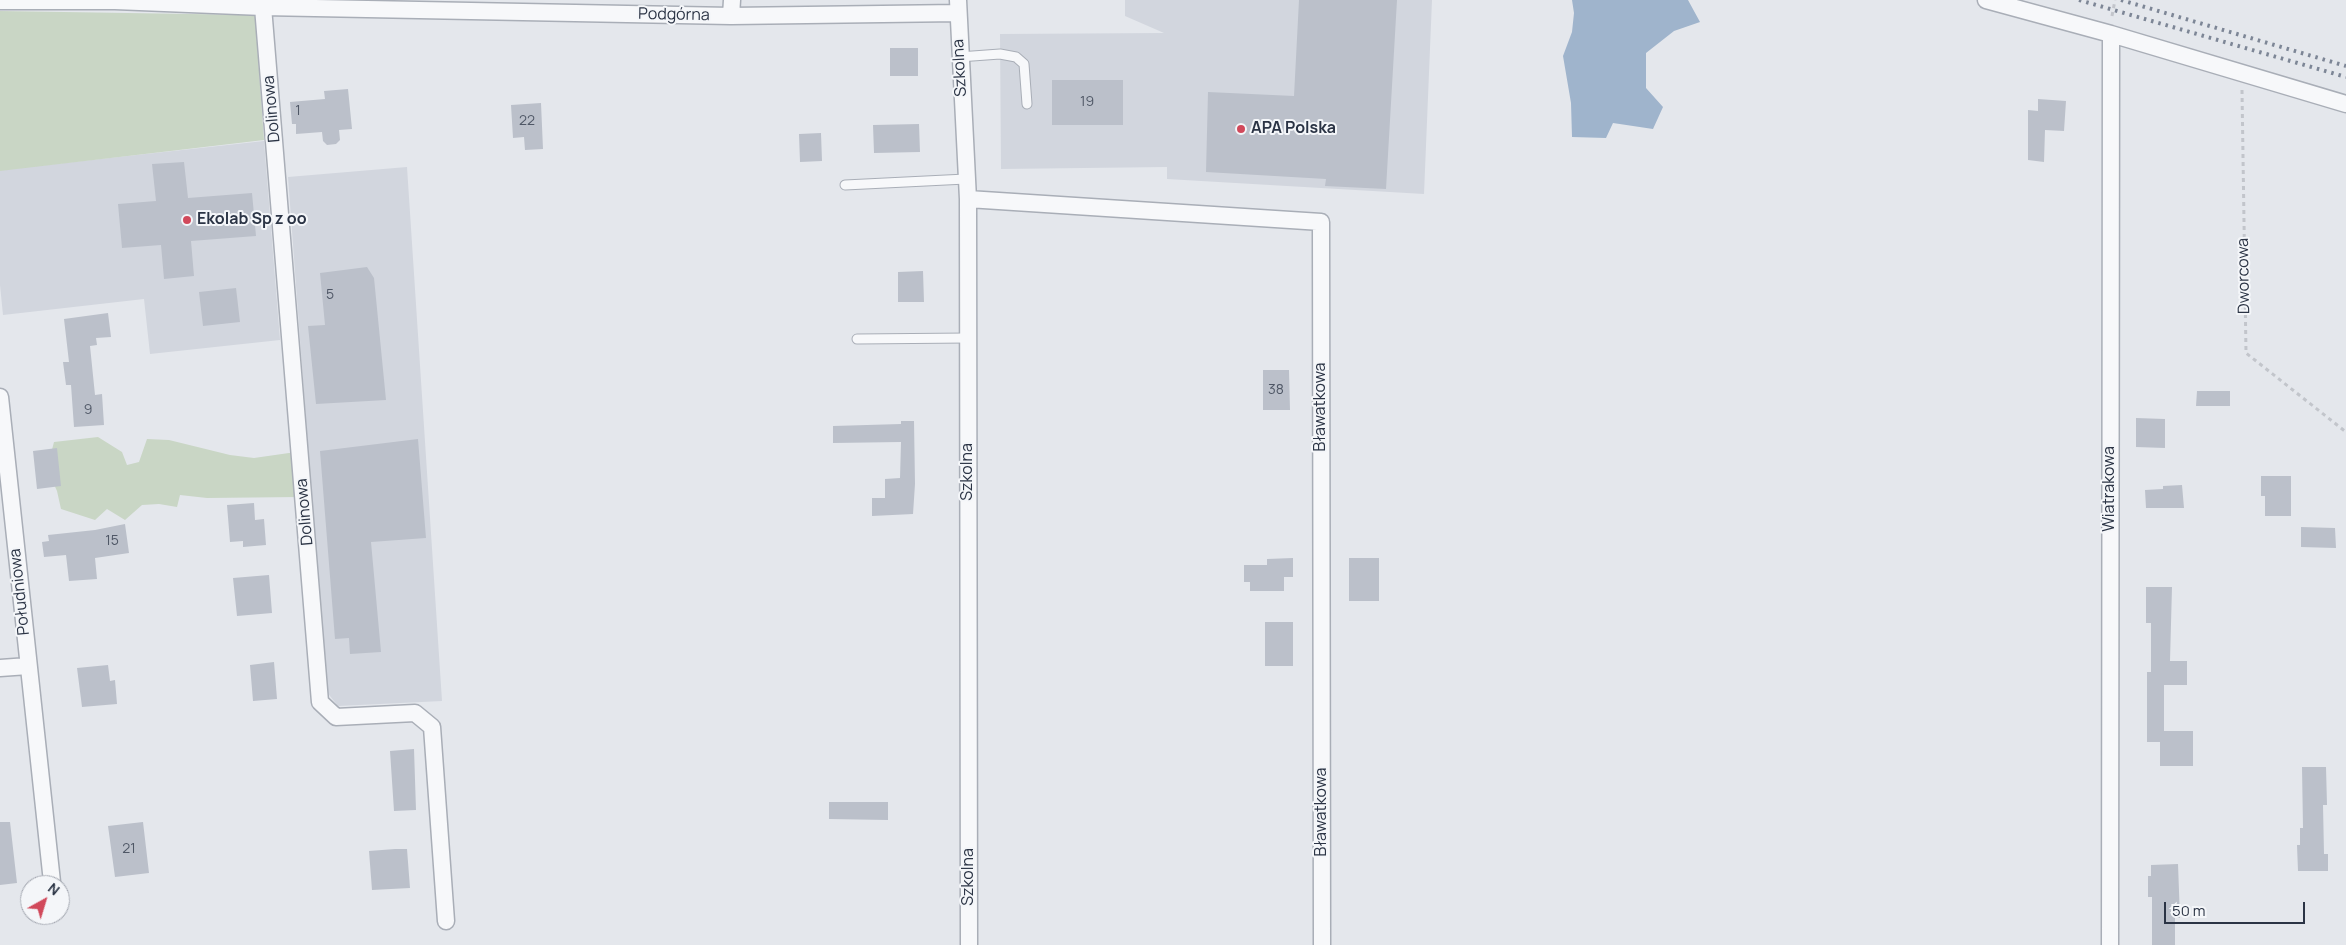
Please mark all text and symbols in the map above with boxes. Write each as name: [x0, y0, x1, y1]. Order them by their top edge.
street label: Podgórna: [638, 5, 710, 25]
street label: Szkolna: [949, 39, 971, 97]
street label: Dolinowa: [260, 75, 284, 143]
house number: 19: [1080, 94, 1094, 110]
house number: 1: [295, 103, 301, 119]
house number: 22: [519, 113, 535, 129]
place label: APA Polska: [1251, 119, 1336, 139]
marker: APA Polska: [1235, 123, 1247, 135]
place label: Ekolab Sp z oo: [197, 210, 307, 230]
marker: Ekolab Sp z oo: [181, 214, 193, 226]
street label: Dworcowa: [2234, 238, 2254, 314]
house number: 5: [326, 287, 334, 303]
street label: Bławatkowa: [1311, 363, 1331, 451]
house number: 38: [1268, 382, 1284, 398]
house number: 9: [84, 402, 92, 418]
street label: Szkolna: [958, 443, 978, 501]
street label: Wiatrakowa: [2100, 446, 2120, 532]
street label: Dolinowa: [293, 478, 317, 546]
house number: 15: [105, 533, 119, 549]
street label: Południowa: [6, 548, 34, 636]
street label: Bławatkowa: [1312, 768, 1332, 856]
house number: 21: [122, 841, 136, 857]
street label: Szkolna: [959, 848, 979, 906]
north arrow: [20, 875, 70, 925]
text: N: [44, 878, 64, 899]
scale bar: [2166, 892, 2307, 924]
text: 50 m: [2172, 900, 2206, 921]

